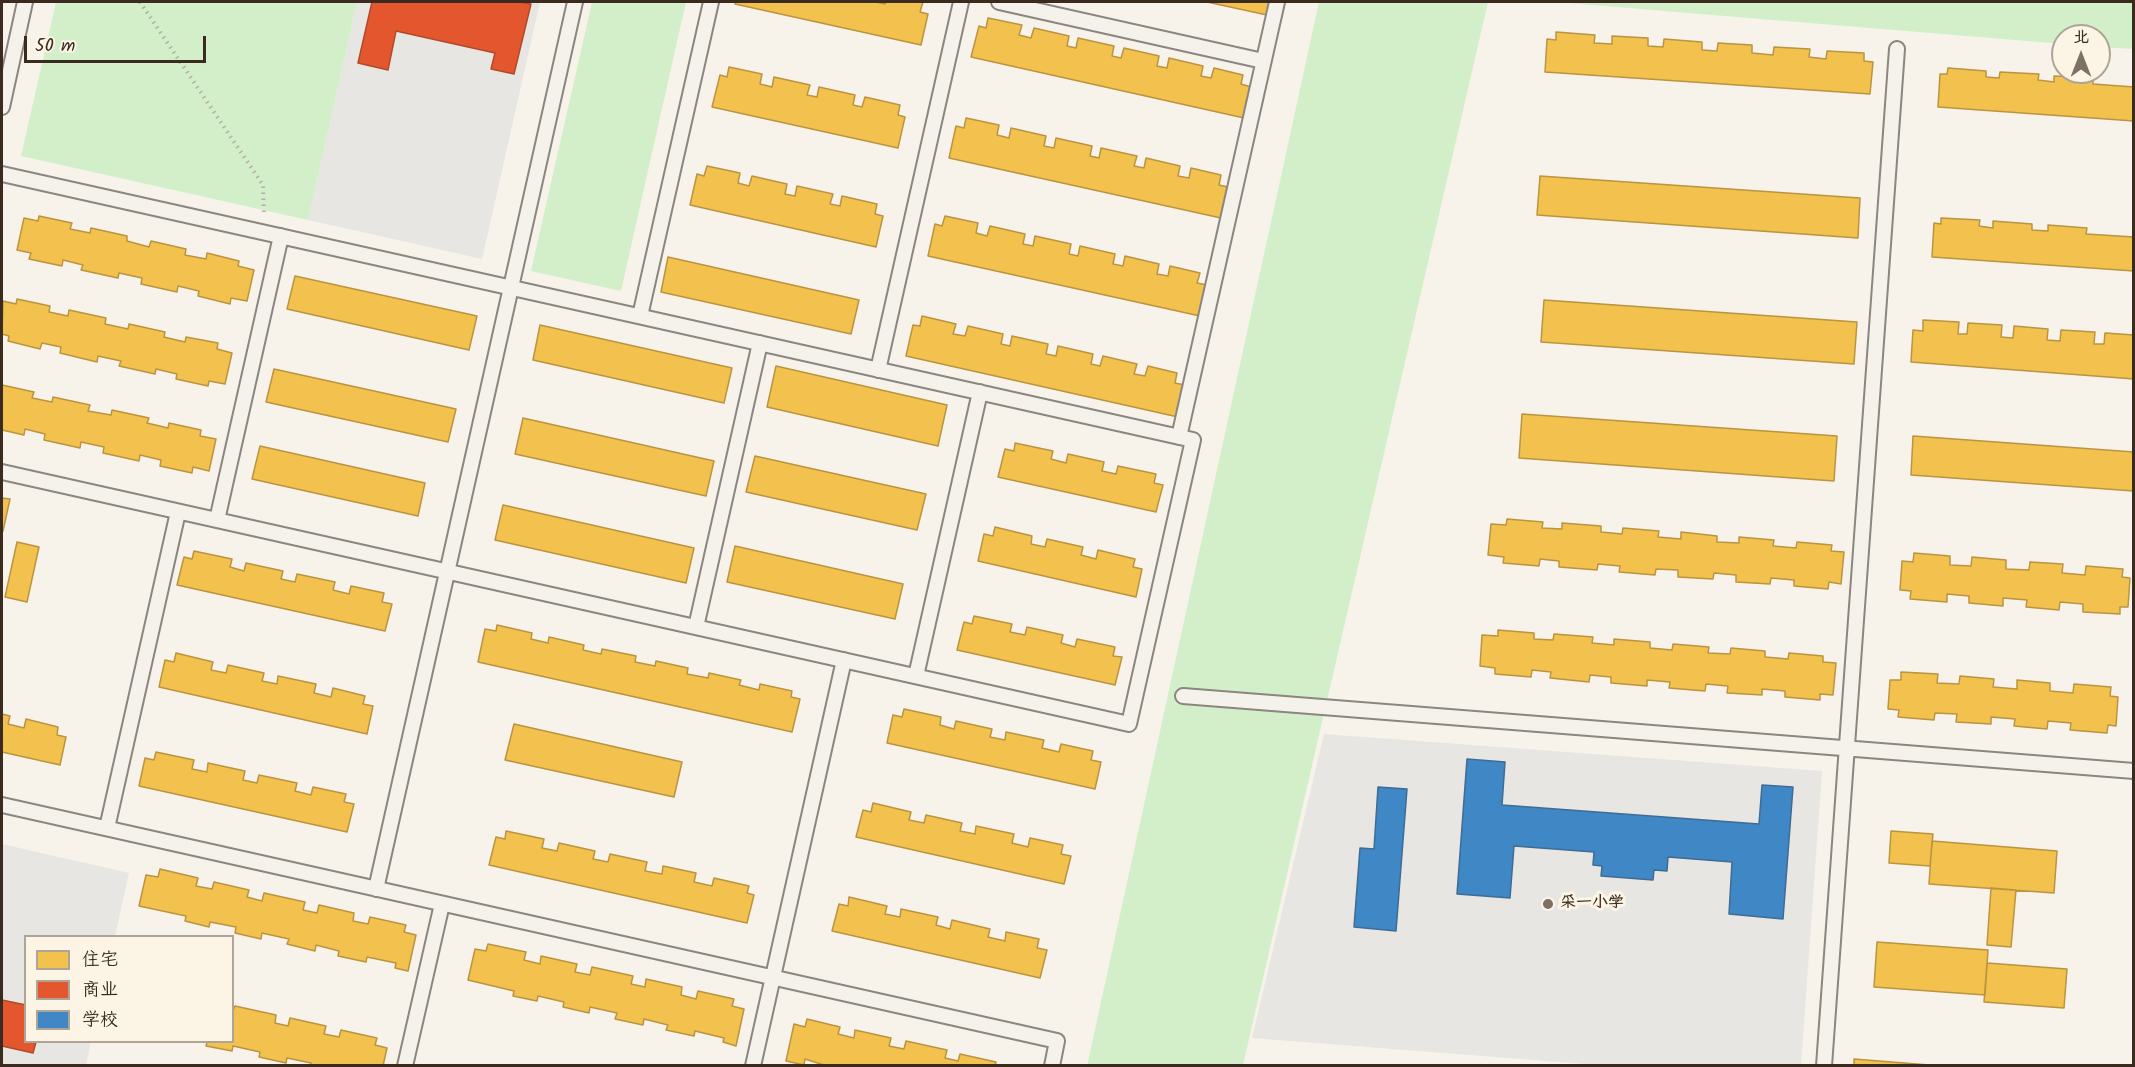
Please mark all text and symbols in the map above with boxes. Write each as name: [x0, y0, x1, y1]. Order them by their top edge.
scale bar: [27, 24, 208, 62]
north arrow: [2051, 24, 2111, 84]
text: 北: [2073, 25, 2089, 50]
text: 50 m: [35, 32, 75, 61]
place label: 采一小学: [1560, 894, 1624, 914]
marker: 采一小学: [1541, 897, 1555, 911]
legend: [24, 935, 234, 1043]
text: 住宅: [82, 946, 118, 975]
text: 商业: [82, 976, 118, 1005]
text: 学校: [82, 1006, 118, 1035]

